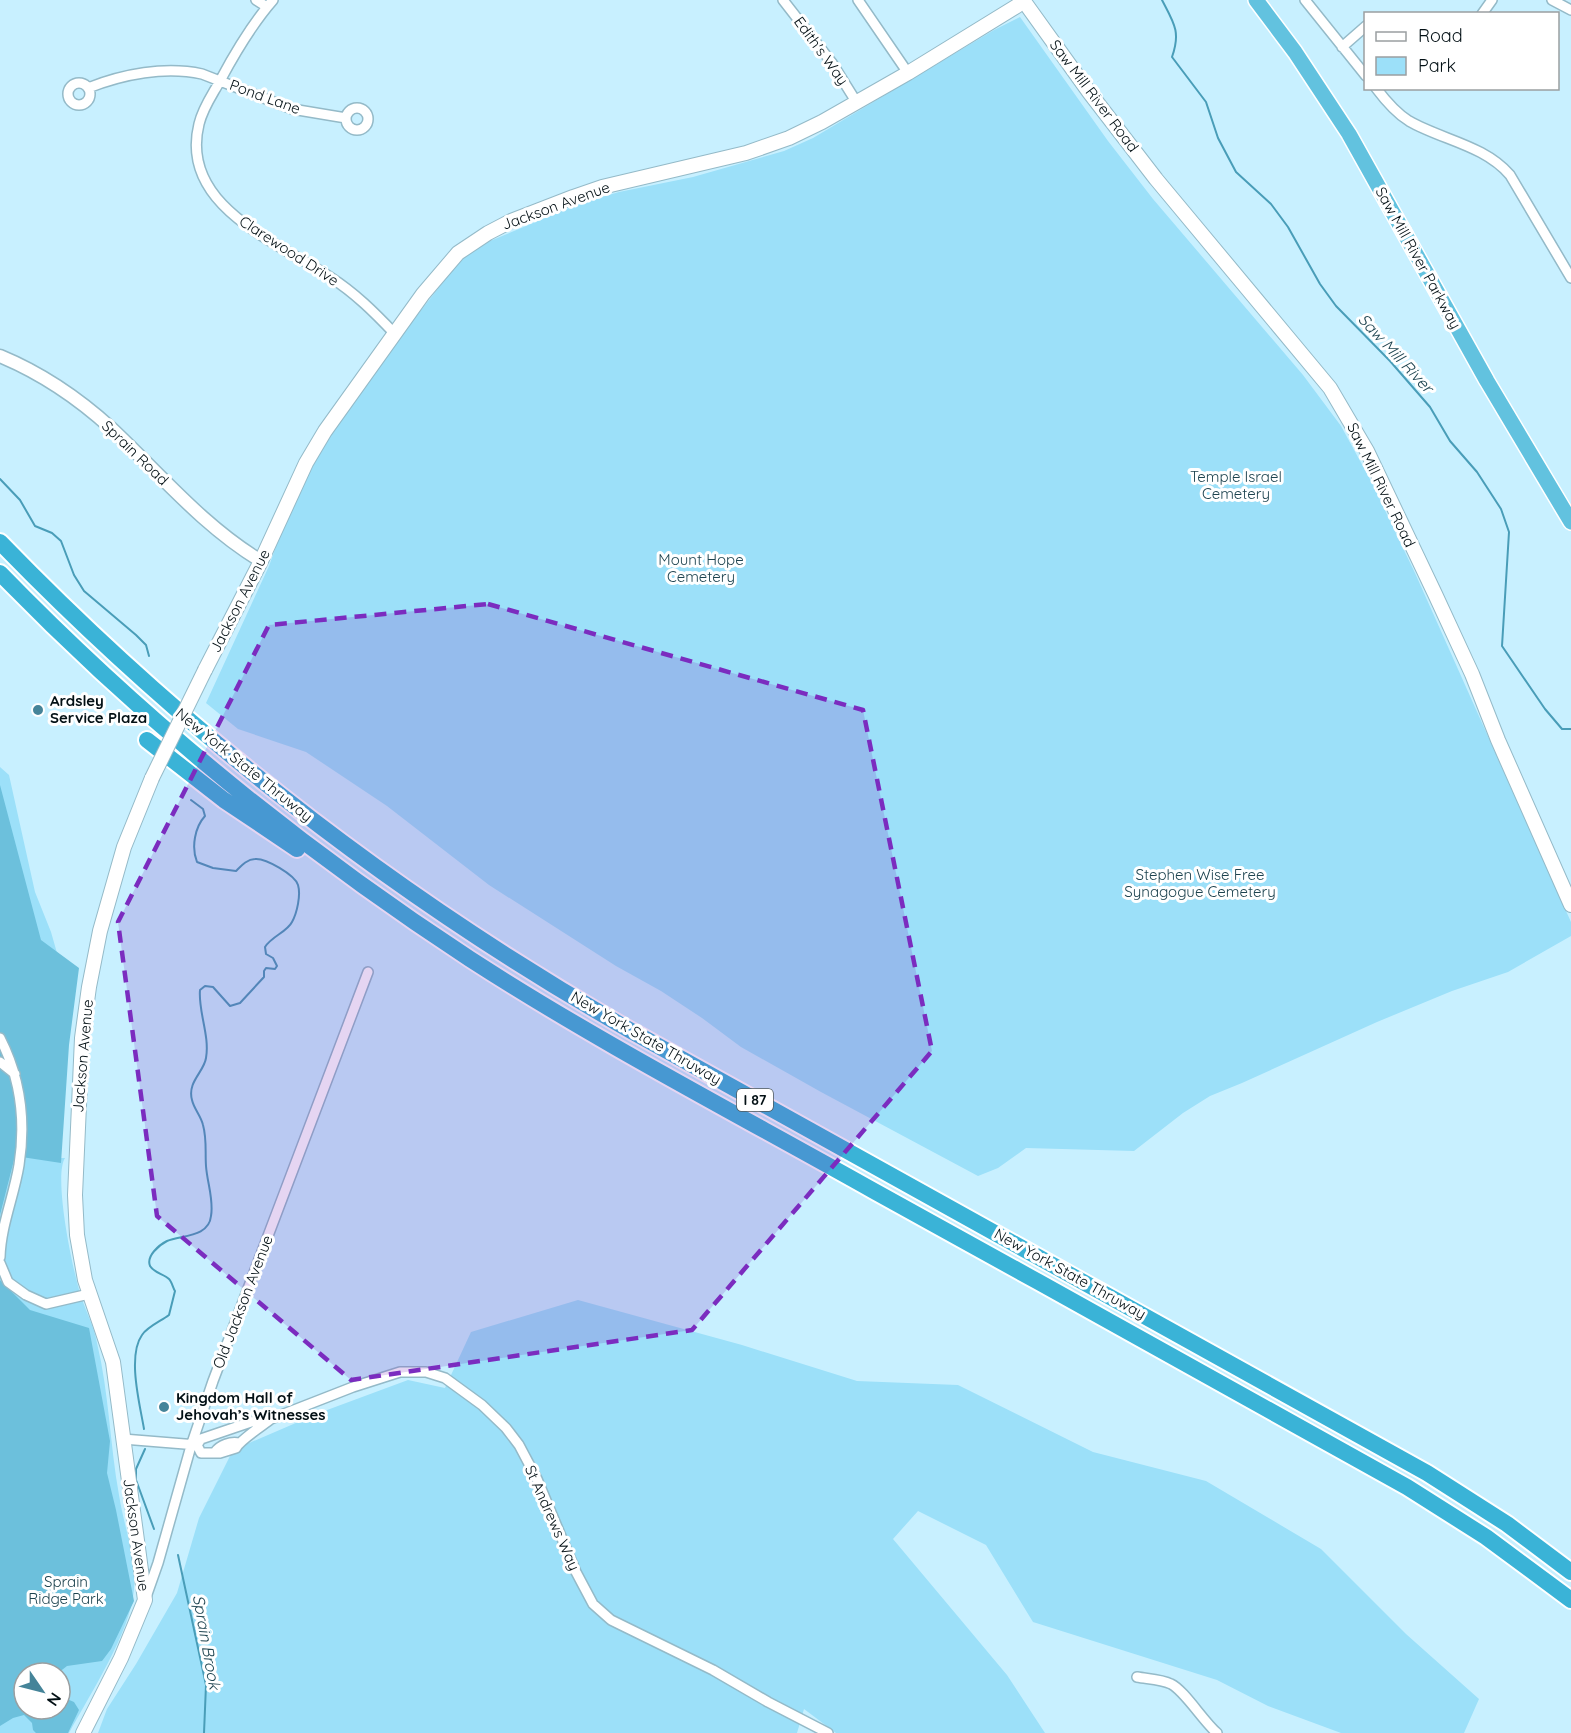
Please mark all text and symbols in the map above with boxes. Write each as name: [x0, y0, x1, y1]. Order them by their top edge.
legend: [1364, 12, 1559, 90]
street label: Edith's Way: [790, 13, 853, 89]
text: Road: [1418, 24, 1463, 47]
street label: Saw Mill River Road: [1046, 36, 1143, 156]
text: Park: [1418, 54, 1456, 77]
street label: Pond Lane: [227, 75, 303, 118]
street label: Jackson Avenue: [499, 177, 612, 234]
street label: Saw Mill River Parkway: [1371, 183, 1465, 332]
street label: Clarewood Drive: [236, 211, 343, 290]
water label: Saw Mill River: [1354, 309, 1439, 398]
street label: Sprain Road: [98, 416, 173, 489]
street label: Saw Mill River Road: [1343, 419, 1420, 550]
park label: Temple Israel Cemetery: [1190, 467, 1282, 503]
street label: Jackson Avenue: [205, 546, 274, 656]
park label: Mount Hope Cemetery: [658, 550, 744, 586]
place label: Ardsley Service Plaza: [50, 691, 147, 727]
marker: Ardsley Service Plaza: [31, 703, 45, 717]
street label: New York State Thruway: [172, 704, 317, 826]
park label: Stephen Wise Free Synagogue Cemetery: [1124, 865, 1276, 901]
street label: New York State Thruway: [568, 987, 725, 1088]
street label: Jackson Avenue: [68, 999, 97, 1113]
road number: I 87: [737, 1089, 773, 1111]
street label: New York State Thruway: [991, 1224, 1149, 1323]
street label: Old Jackson Avenue: [208, 1232, 277, 1371]
place label: Kingdom Hall of Jehovah’s Witnesses: [176, 1388, 326, 1424]
marker: Kingdom Hall of Jehovah’s Witnesses: [157, 1400, 171, 1414]
street label: St Andrews Way: [521, 1462, 584, 1573]
street label: Jackson Avenue: [119, 1477, 154, 1592]
park label: Sprain Ridge Park: [28, 1572, 104, 1608]
water label: Sprain Brook: [189, 1593, 225, 1692]
north arrow: [12, 1661, 72, 1721]
text: N: [43, 1689, 66, 1710]

